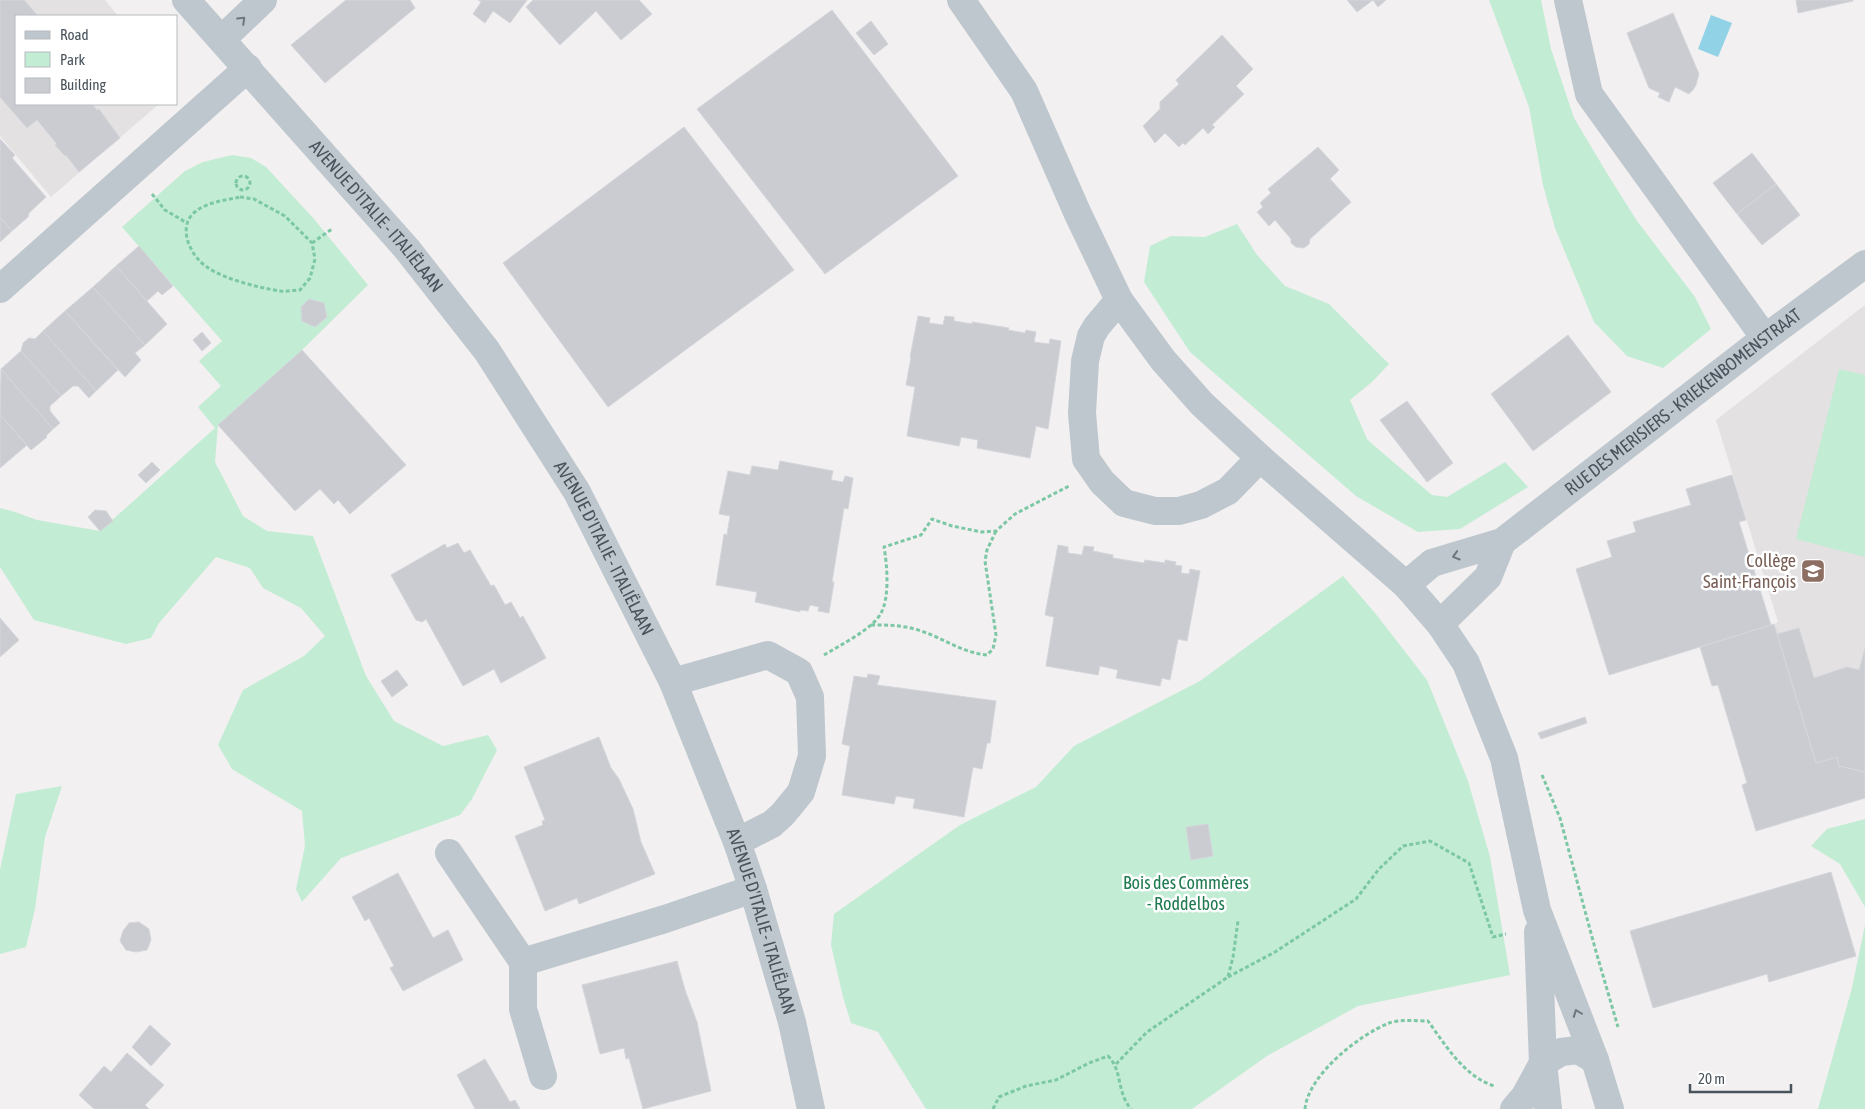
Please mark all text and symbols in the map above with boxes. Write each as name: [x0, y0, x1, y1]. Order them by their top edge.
legend: [15, 15, 178, 105]
one-way arrow: [237, 17, 246, 26]
text: Road: [60, 26, 89, 43]
text: Park: [60, 51, 85, 68]
text: Building: [60, 76, 106, 93]
street label: AVENUE D'ITALIE - ITALIËLAAN: [305, 136, 448, 296]
street label: RUE DES MERISIERS - KRIEKENBOMENSTRAAT: [1560, 304, 1805, 499]
street label: AVENUE D'ITALIE - ITALIËLAAN: [550, 457, 659, 638]
one-way arrow: [1452, 550, 1460, 560]
place label: Collège Saint-François: [1703, 550, 1796, 592]
school or university icon: Collège Saint-François: [1800, 558, 1826, 584]
street label: AVENUE D'ITALIE - ITALIËLAAN: [723, 825, 800, 1017]
park label: Bois des Commères - Roddelbos: [1123, 872, 1249, 914]
one-way arrow: [1573, 1009, 1583, 1018]
scale bar: [1690, 1062, 1791, 1094]
text: 20 m: [1698, 1070, 1725, 1087]

